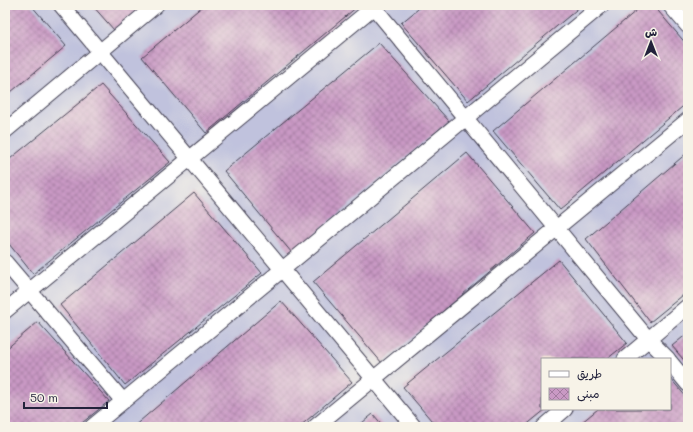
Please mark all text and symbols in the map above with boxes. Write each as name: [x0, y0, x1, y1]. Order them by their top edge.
north arrow: [631, 22, 671, 62]
text: ش: [645, 24, 657, 39]
legend: [541, 358, 671, 410]
text: طريق: [577, 365, 602, 381]
scale bar: [24, 384, 107, 410]
text: مبنى: [577, 385, 600, 402]
text: 50 m: [30, 389, 58, 405]

